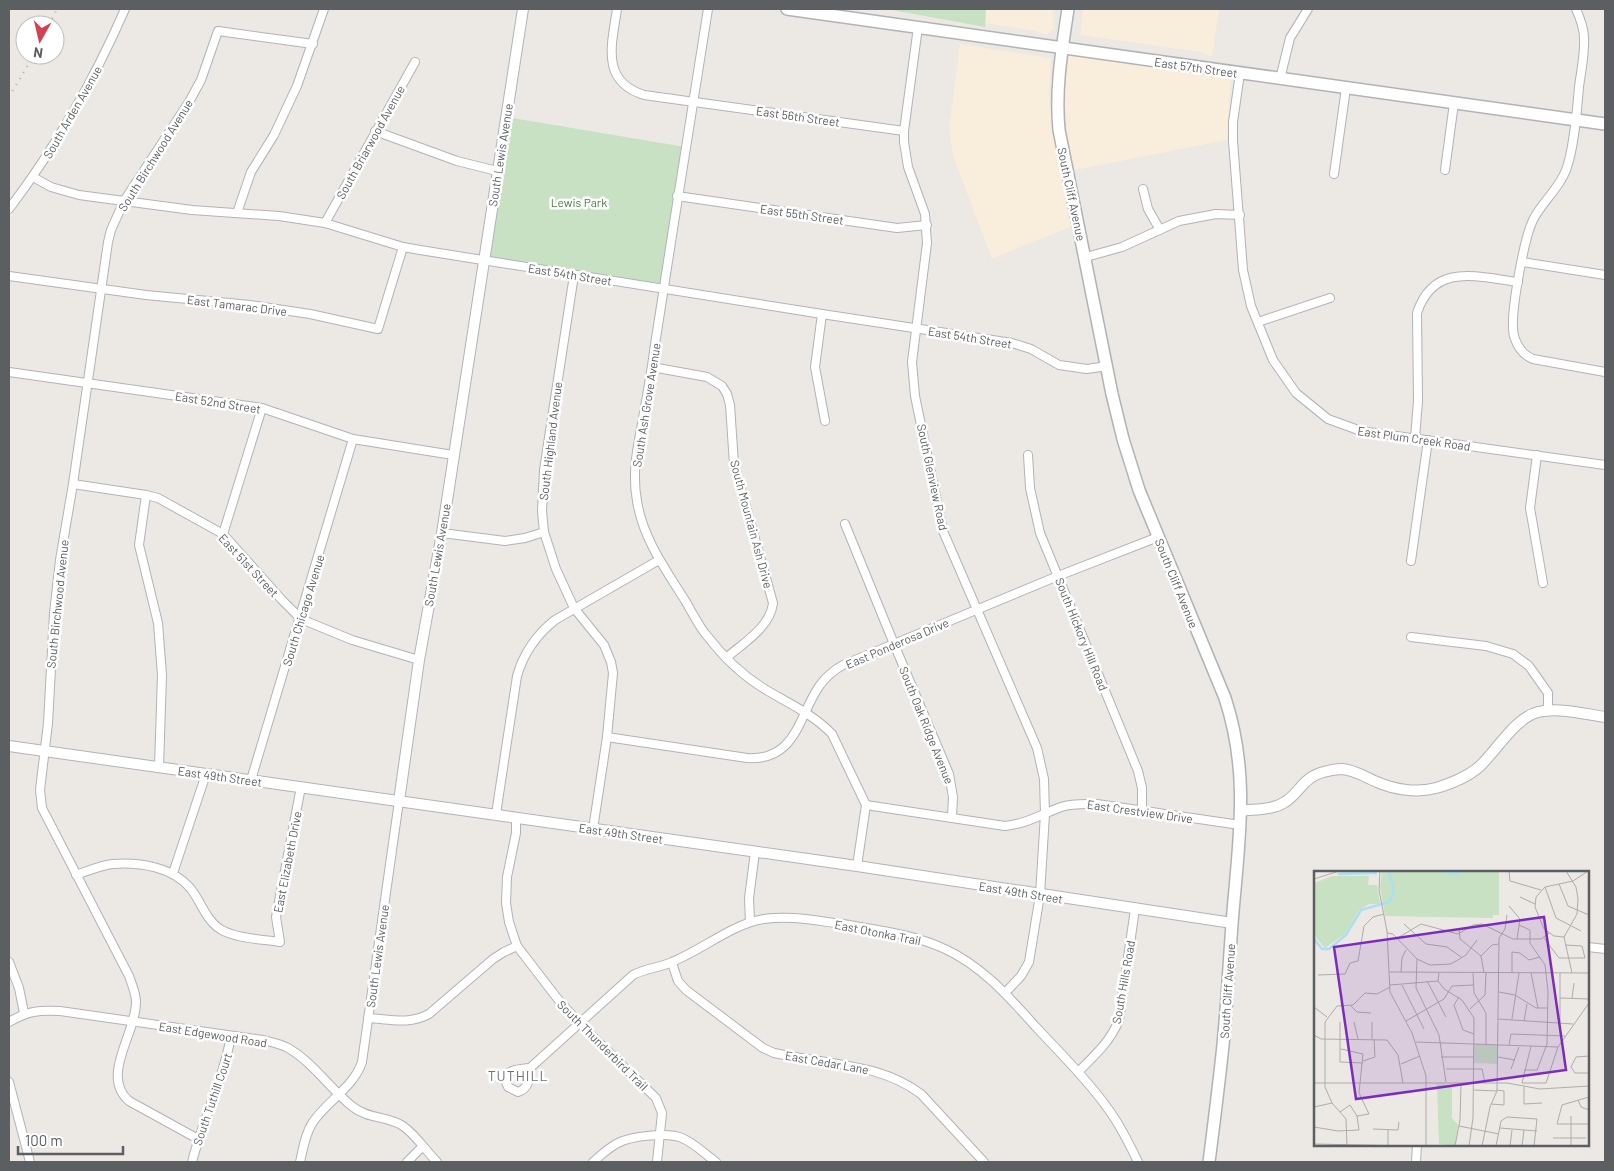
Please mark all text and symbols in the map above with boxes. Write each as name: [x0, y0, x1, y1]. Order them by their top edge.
north arrow: [15, 15, 65, 65]
text: N: [32, 44, 44, 62]
street label: East 57th Street: [1154, 54, 1238, 80]
street label: South Arden Avenue: [40, 63, 104, 161]
street label: South Briarwood Avenue: [333, 83, 407, 201]
street label: South Birchwood Avenue: [115, 96, 195, 214]
street label: South Lewis Avenue: [485, 102, 515, 208]
street label: East 56th Street: [755, 103, 841, 129]
street label: South Cliff Avenue: [1055, 146, 1089, 242]
park label: Lewis Park: [551, 195, 607, 209]
street label: East 55th Street: [759, 201, 845, 227]
street label: East 54th Street: [527, 260, 613, 288]
street label: East Tamarac Drive: [186, 292, 288, 318]
street label: East 54th Street: [927, 323, 1013, 351]
street label: South Ash Grove Avenue: [629, 342, 663, 468]
street label: South Highland Avenue: [536, 381, 564, 501]
street label: East 52nd Street: [174, 388, 262, 416]
street label: South Glenview Road: [915, 422, 951, 532]
street label: East Plum Creek Road: [1357, 423, 1471, 453]
street label: South Mountain Ash Drive: [728, 458, 776, 590]
street label: South Lewis Avenue: [421, 502, 453, 608]
street label: East 51st Street: [216, 531, 282, 599]
street label: South Cliff Avenue: [1153, 536, 1201, 630]
street label: South Birchwood Avenue: [43, 539, 71, 669]
street label: South Chicago Avenue: [279, 553, 327, 667]
street label: South Hickory Hill Road: [1053, 575, 1111, 693]
street label: East Ponderosa Drive: [843, 615, 951, 671]
street label: South Oak Ridge Avenue: [897, 664, 957, 786]
street label: East 49th Street: [177, 763, 263, 789]
street label: East Crestview Drive: [1086, 797, 1194, 825]
street label: East Elizabeth Drive: [270, 810, 304, 914]
street label: East 49th Street: [578, 820, 664, 846]
inset map: [1314, 871, 1589, 1146]
street label: East 49th Street: [978, 878, 1064, 906]
street label: South Lewis Avenue: [363, 903, 391, 1009]
street label: East Otonka Trail: [834, 917, 922, 947]
street label: South Hills Road: [1109, 939, 1137, 1025]
street label: South Cliff Avenue: [1217, 943, 1237, 1039]
street label: South Thunderbird Trail: [555, 997, 651, 1093]
street label: East Edgewood Road: [158, 1019, 268, 1049]
street label: East Cedar Lane: [784, 1048, 870, 1076]
street label: South Tuthill Court: [190, 1051, 234, 1147]
district label: TUTHILL: [488, 1067, 548, 1084]
scale bar: [18, 1124, 122, 1156]
text: 100 m: [25, 1131, 63, 1149]

